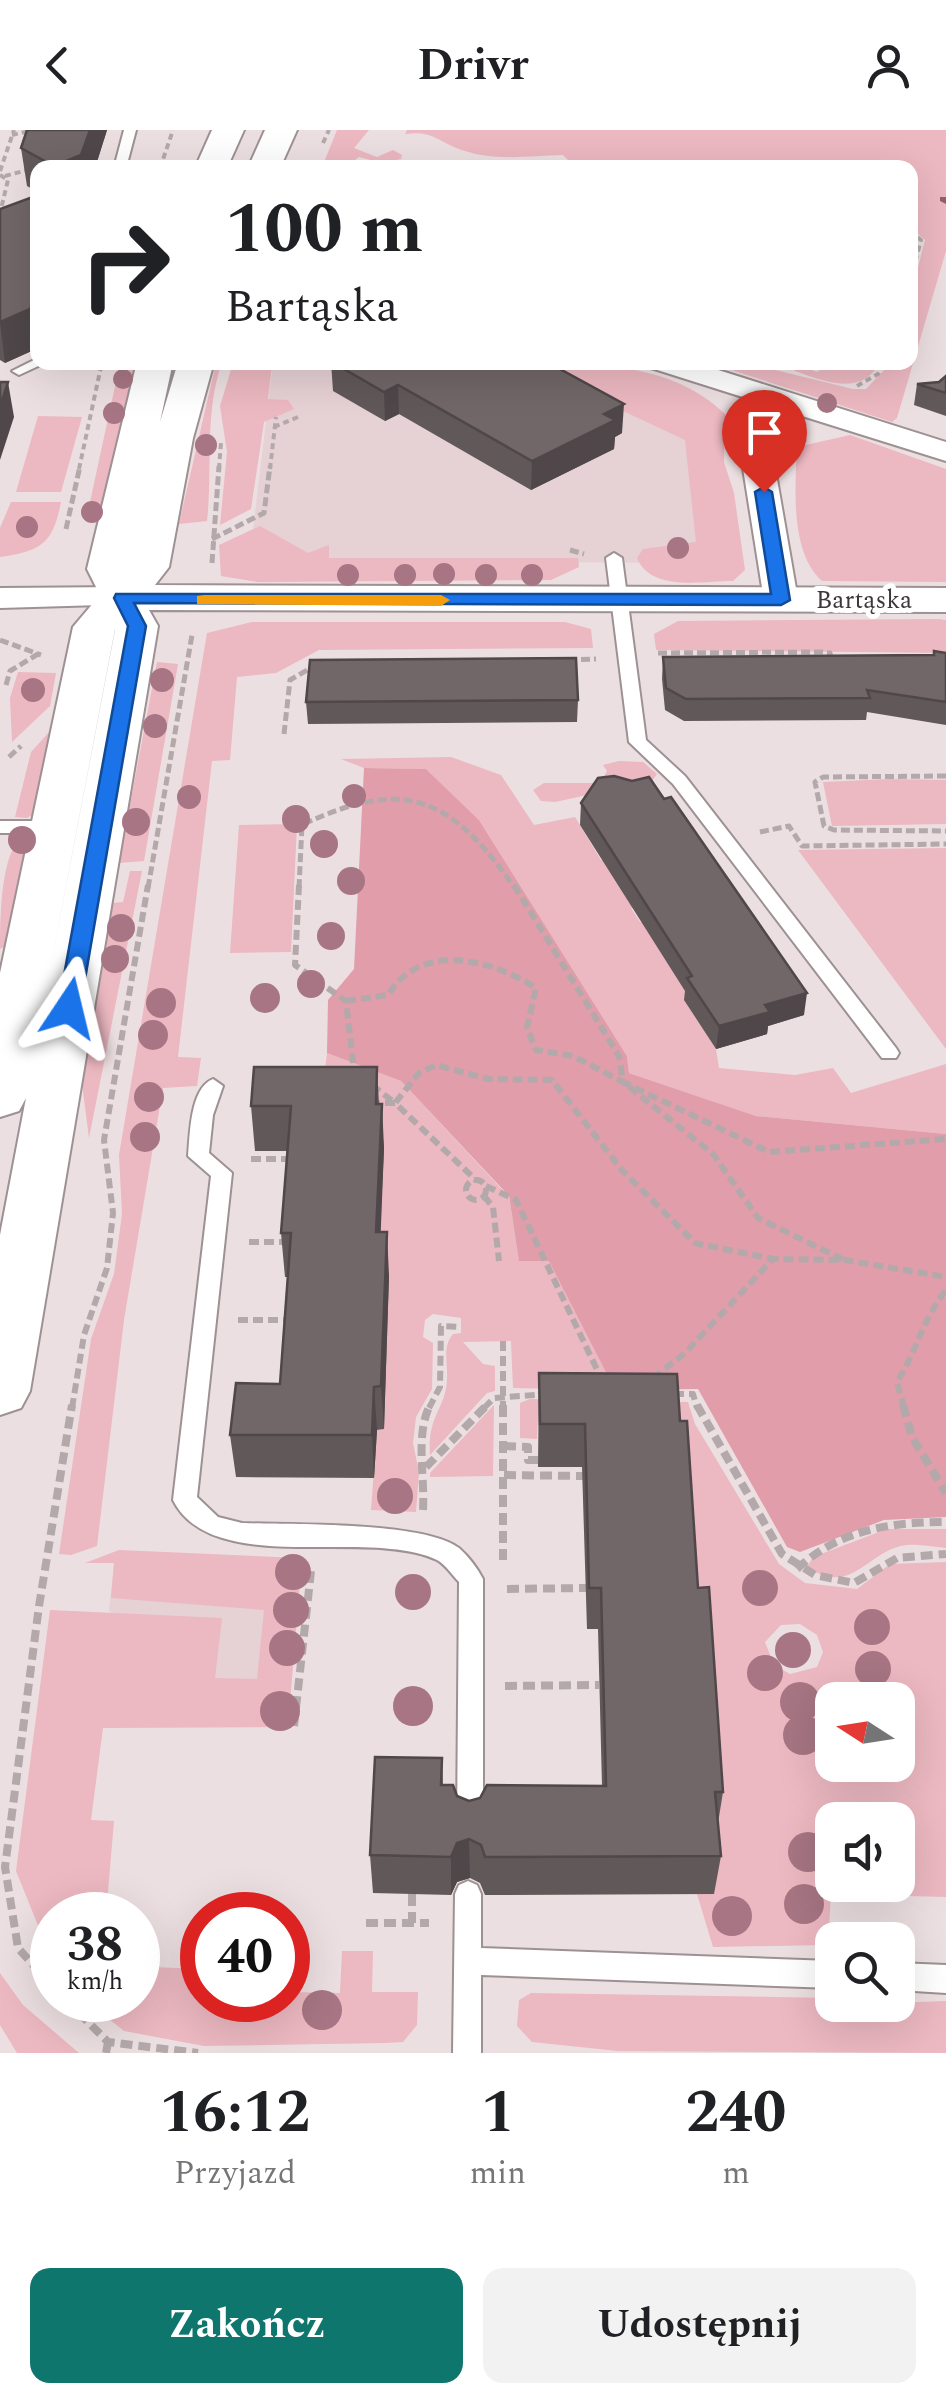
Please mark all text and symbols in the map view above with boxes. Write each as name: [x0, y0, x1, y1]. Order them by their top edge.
text: Drivr: [417, 31, 529, 100]
icon: back: [30, 38, 85, 93]
icon: person: [861, 38, 916, 93]
text: 100 m: [225, 177, 423, 283]
icon: right: [60, 200, 190, 330]
text: Bartąska: [225, 273, 398, 342]
pin: [722, 390, 807, 493]
icon: arrive: [737, 405, 792, 460]
street label: Bartąska: [816, 582, 912, 620]
position arrow: [17, 956, 121, 1060]
north arrow: [815, 1682, 915, 1782]
map controls: [815, 1682, 915, 2022]
button: sound: [815, 1802, 915, 1902]
speed limit sign: 40: [180, 1892, 310, 2022]
text: 38: [67, 1907, 123, 1983]
button: search: [815, 1922, 915, 2022]
text: km/h: [67, 1963, 123, 2001]
text: 16:12: [160, 2067, 310, 2159]
text: 1: [481, 2067, 515, 2159]
text: 240: [685, 2067, 786, 2159]
text: Przyjazd: [174, 2149, 296, 2198]
text: min: [470, 2149, 526, 2198]
text: m: [722, 2149, 750, 2198]
button: Zakończ: [30, 2268, 463, 2383]
button: Udostępnij: [483, 2268, 916, 2383]

